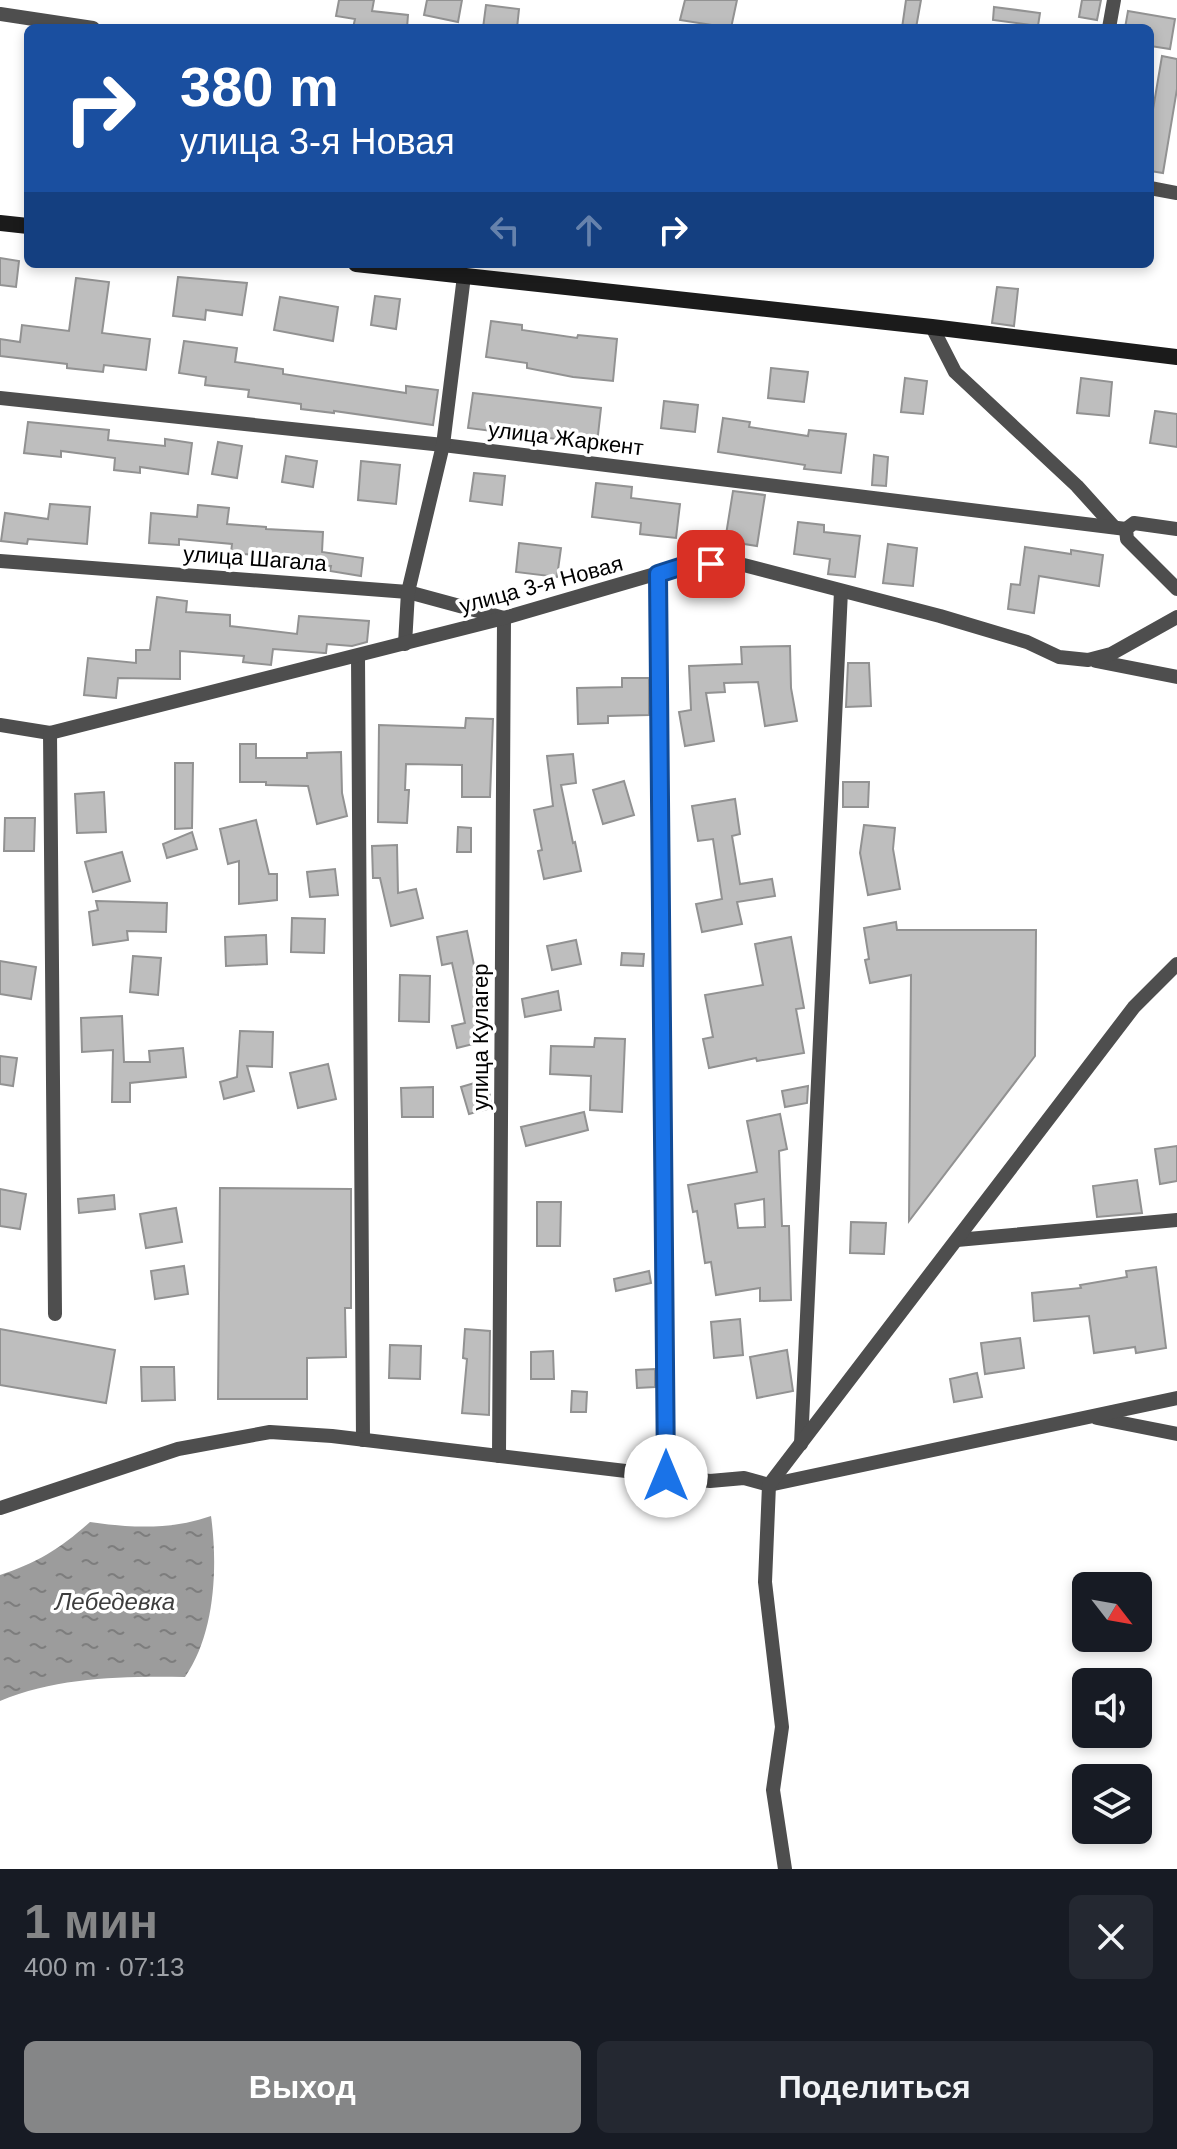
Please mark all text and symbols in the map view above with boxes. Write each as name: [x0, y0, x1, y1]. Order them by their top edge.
text: 380 m: [180, 55, 339, 118]
icon: right: [48, 56, 152, 160]
text: улица 3-я Новая: [180, 121, 455, 162]
icon: left: [483, 208, 527, 252]
icon: ahead: [567, 208, 611, 252]
icon: right: [651, 208, 695, 252]
street label: улица Жаркент: [487, 417, 645, 460]
pin: [677, 530, 745, 598]
street label: улица Шагала: [182, 541, 328, 576]
icon: arrive: [689, 542, 733, 586]
street label: улица 3-я Новая: [457, 551, 625, 618]
street label: улица Кулагер: [468, 963, 493, 1111]
position arrow: [624, 1434, 708, 1518]
north arrow: [1072, 1572, 1152, 1652]
map controls: [1072, 1572, 1152, 1844]
water label: Лебедевка: [53, 1588, 175, 1615]
button: sound: [1072, 1668, 1152, 1748]
button: layers: [1072, 1764, 1152, 1844]
text: 1 мин: [24, 1895, 158, 1948]
button: close: [1069, 1895, 1153, 1979]
text: 400 m · 07:13: [24, 1952, 184, 1982]
button: Выход: [24, 2041, 581, 2133]
button: Поделиться: [597, 2041, 1153, 2133]

